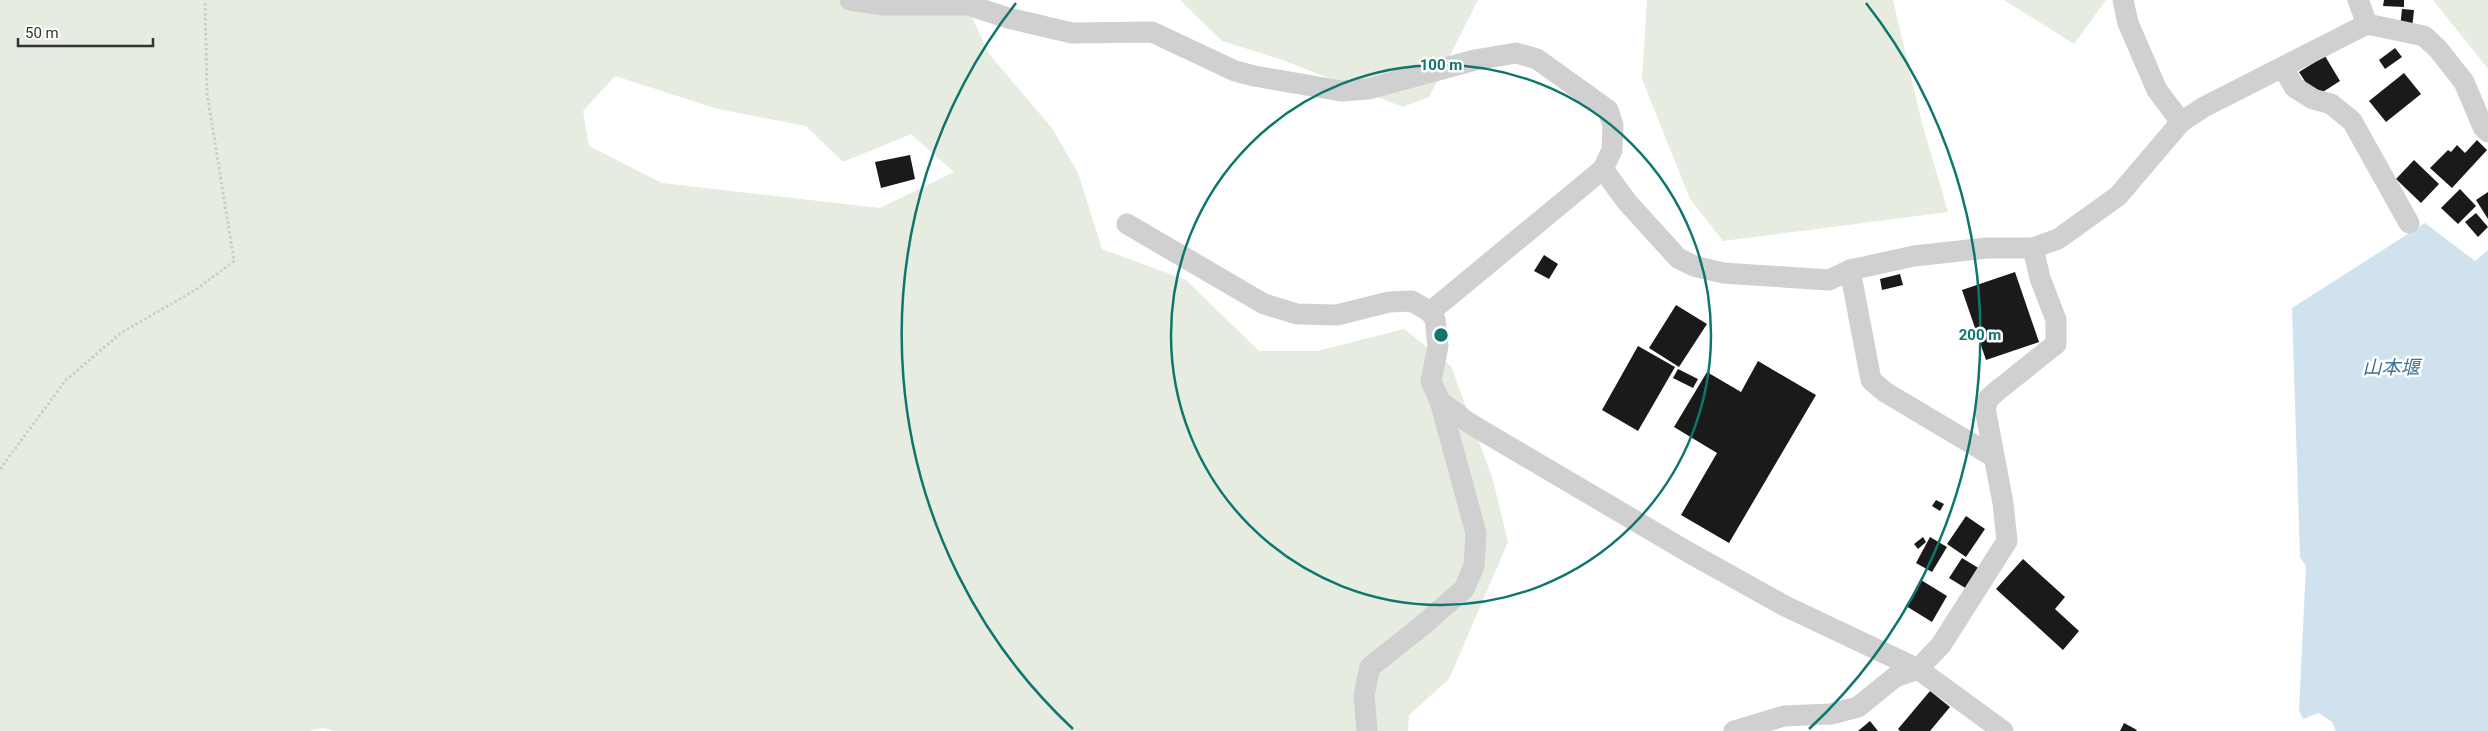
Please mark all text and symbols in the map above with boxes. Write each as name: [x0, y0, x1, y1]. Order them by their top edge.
scale bar: [18, 15, 152, 47]
text: 50 m: [25, 24, 59, 42]
text: 100 m: [1420, 56, 1462, 74]
centre of rings: [1432, 326, 1450, 344]
text: 200 m: [1959, 326, 2001, 344]
water label: 山本堰: [2362, 356, 2422, 379]

